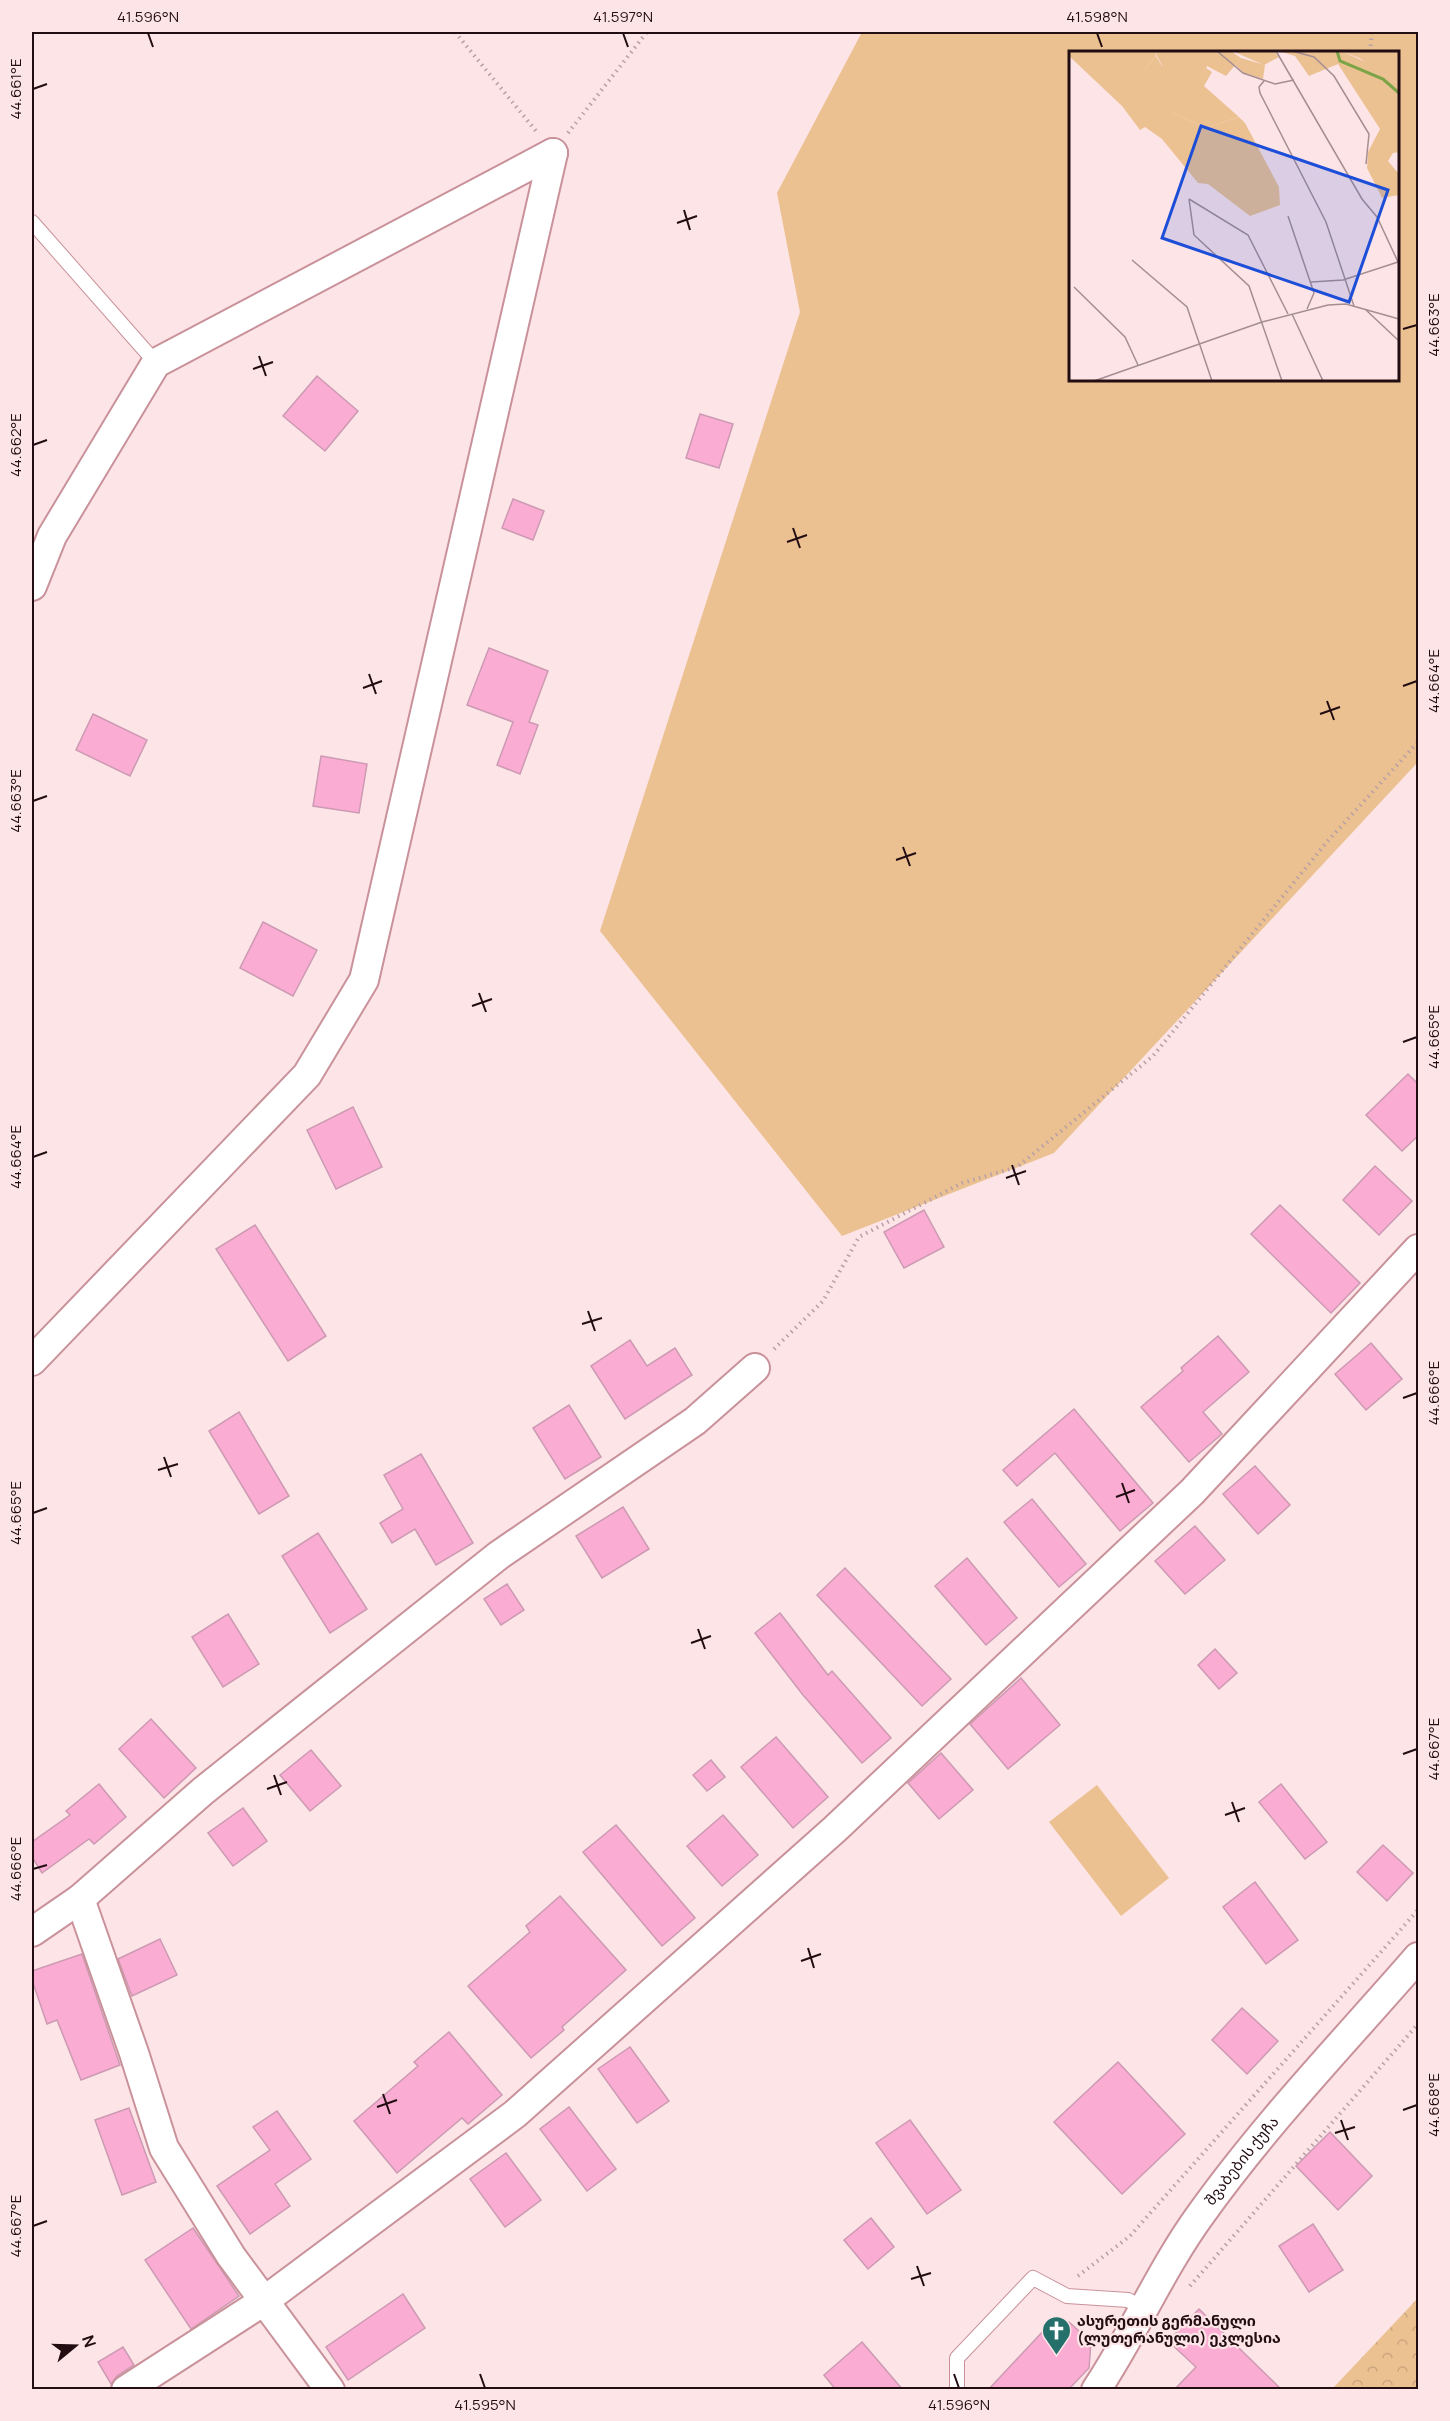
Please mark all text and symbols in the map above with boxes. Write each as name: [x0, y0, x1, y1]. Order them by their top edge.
text: 41.596°N: [117, 6, 179, 27]
text: 41.597°N: [593, 6, 653, 27]
text: 41.598°N: [1066, 6, 1128, 27]
inset map: [1069, 51, 1399, 381]
text: 44.661°E: [5, 59, 26, 119]
text: 44.663°E: [1423, 293, 1444, 357]
text: 44.662°E: [5, 413, 26, 477]
text: 44.664°E: [1423, 649, 1444, 713]
text: 44.663°E: [5, 769, 26, 833]
text: 44.665°E: [1423, 1005, 1444, 1069]
text: 44.664°E: [5, 1125, 26, 1189]
text: 44.666°E: [1423, 1361, 1444, 1425]
text: 44.665°E: [5, 1481, 26, 1545]
text: 44.667°E: [1423, 1718, 1444, 1780]
text: 44.666°E: [5, 1837, 26, 1901]
text: 44.668°E: [1423, 2073, 1444, 2137]
street label: შვაბების ქუჩა: [1200, 2112, 1283, 2209]
text: 44.667°E: [5, 2195, 26, 2257]
place label: ასურეთის გერმანული (ლუთერანული) ეკლესია: [1077, 2310, 1281, 2348]
church icon: ასურეთის გერმანული (ლუთერანული) ეკლესია: [1040, 2314, 1072, 2356]
north arrow: [45, 2316, 105, 2376]
text: N: [77, 2332, 101, 2350]
text: 41.595°N: [454, 2394, 516, 2415]
text: 41.596°N: [928, 2394, 990, 2415]

